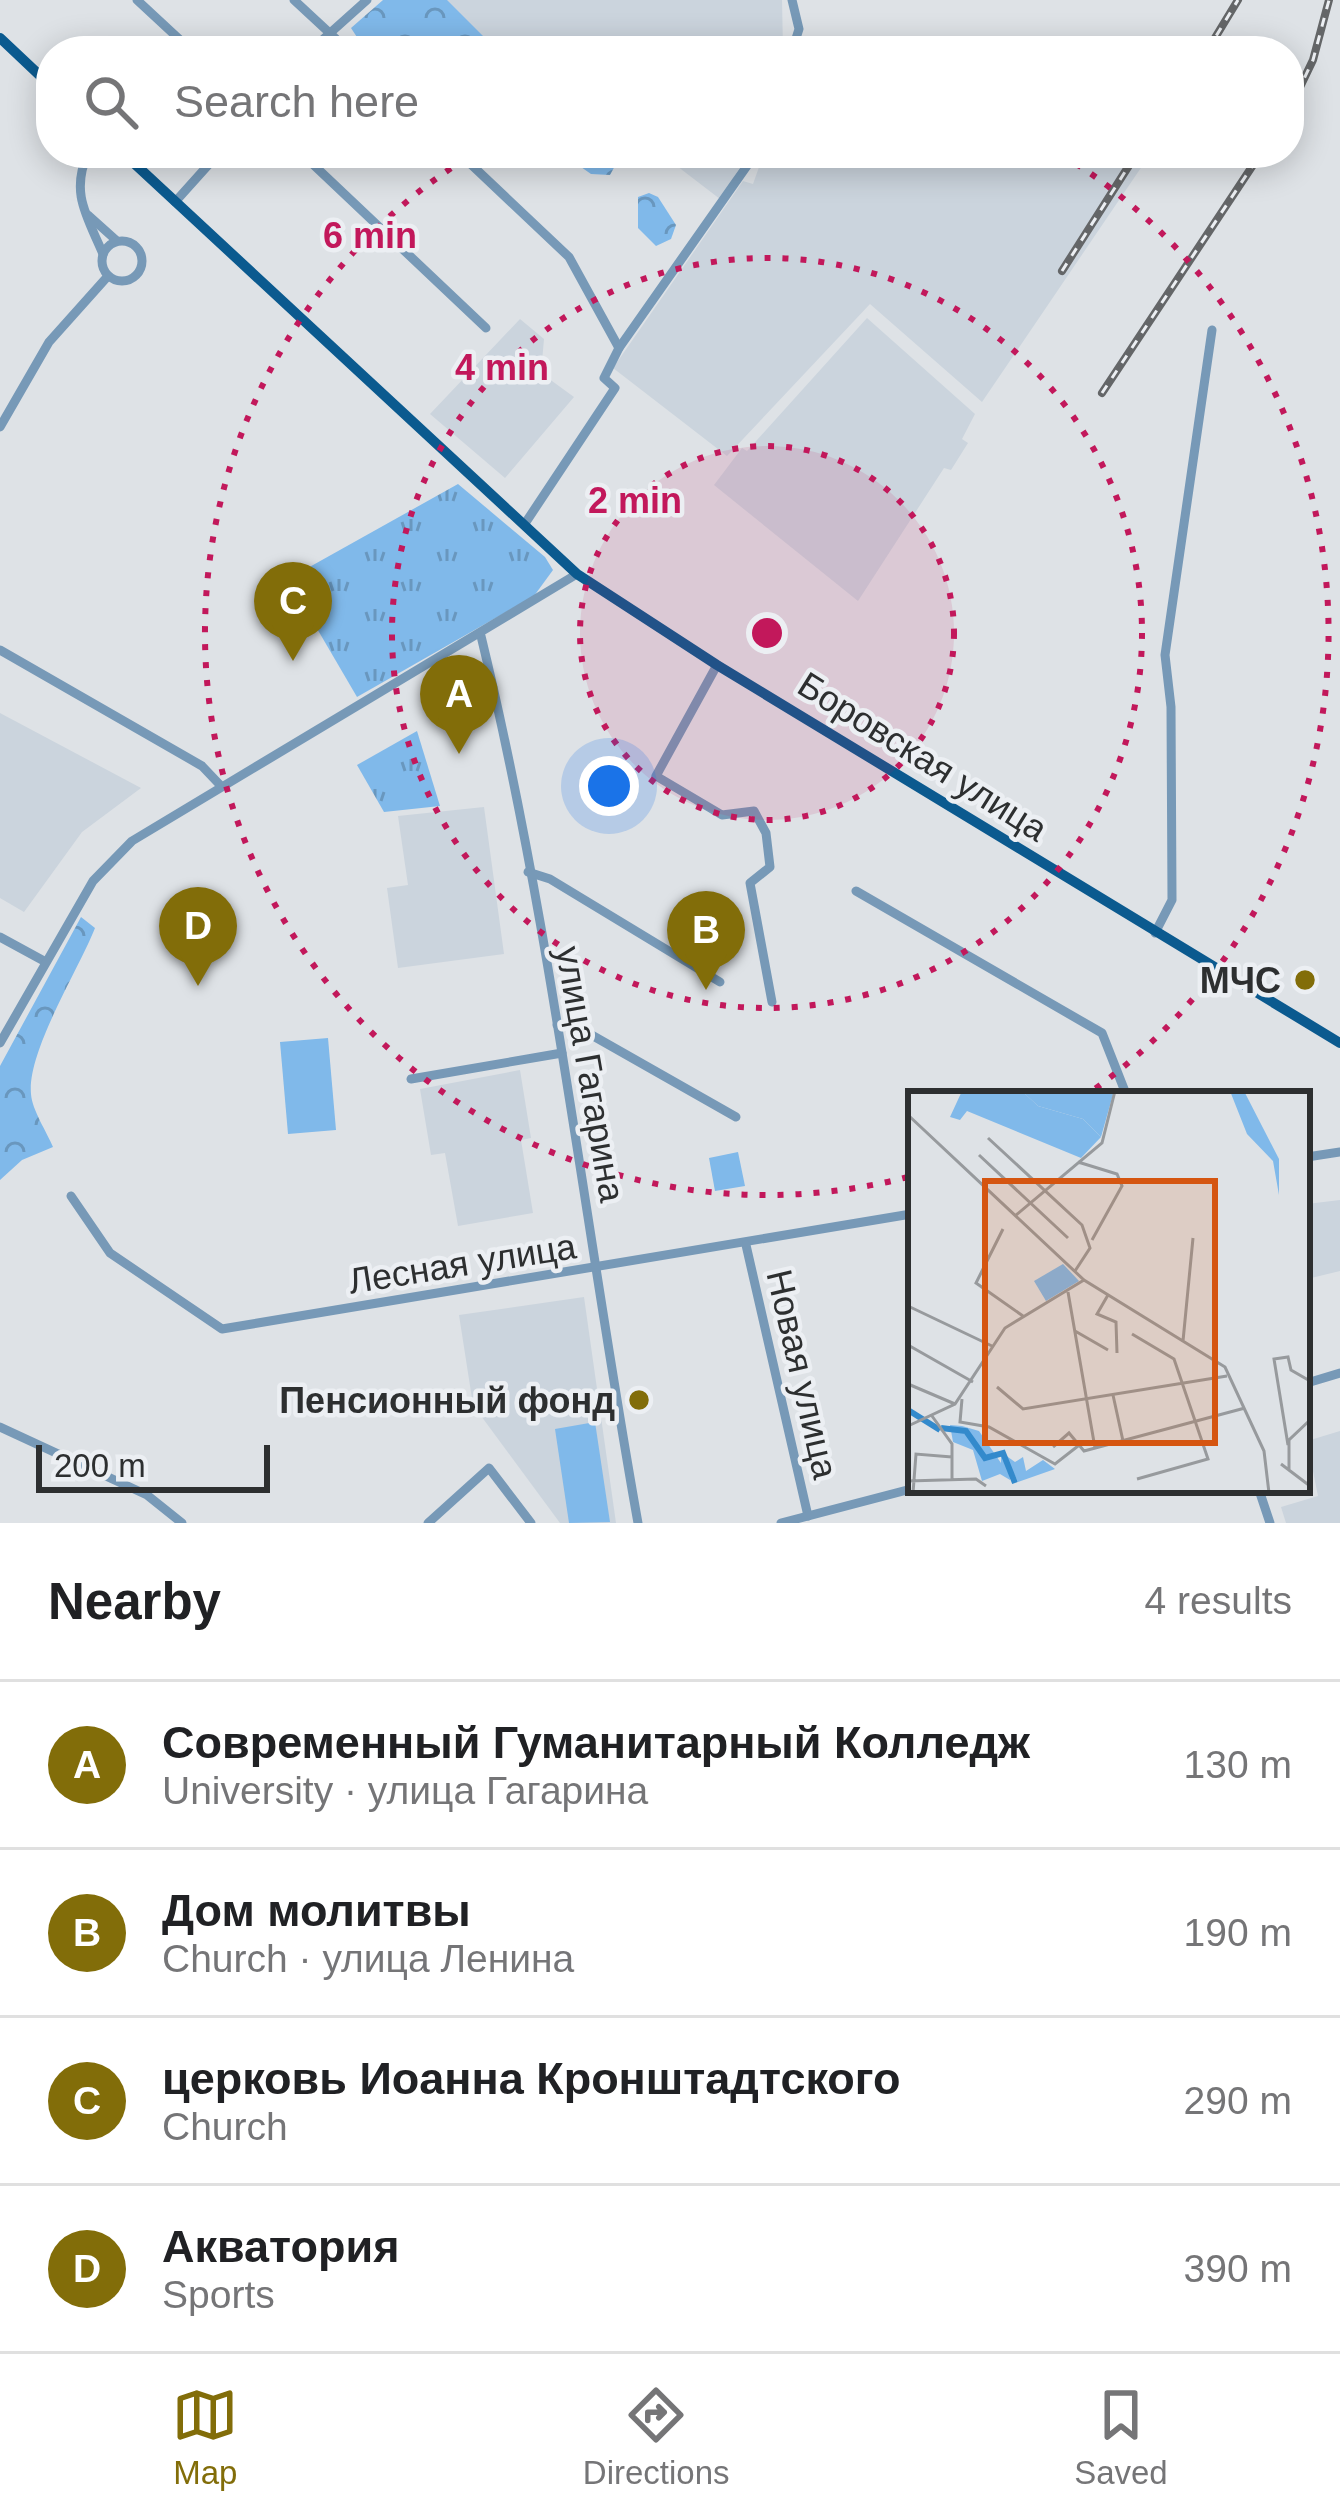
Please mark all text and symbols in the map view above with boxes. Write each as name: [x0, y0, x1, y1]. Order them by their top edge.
search box: [36, 36, 1304, 168]
icon: search: [78, 69, 144, 135]
text: Search here: [174, 76, 419, 127]
text: 6 min: [323, 215, 417, 256]
text: 4 min: [455, 347, 549, 388]
text: 2 min: [588, 480, 682, 521]
pin: C: [254, 562, 332, 661]
centre of rings: [746, 612, 788, 654]
pin: A: [420, 655, 498, 754]
street label: Боровская улица: [791, 663, 1055, 850]
your location: [579, 756, 639, 816]
pin: D: [159, 887, 237, 986]
pin: B: [667, 891, 745, 990]
street label: улица Гагарина: [548, 943, 633, 1206]
place label: МЧС: [1200, 960, 1281, 1001]
marker: МЧС: [1292, 967, 1318, 993]
inset map: [908, 1091, 1310, 1493]
street label: Лесная улица: [345, 1225, 580, 1302]
street label: Новая улица: [759, 1266, 847, 1484]
place label: Пенсионный фонд: [279, 1380, 615, 1421]
marker: Пенсионный фонд: [626, 1387, 652, 1413]
scale bar: [36, 1439, 270, 1492]
text: 200 m: [54, 1447, 146, 1484]
text: Nearby: [48, 1573, 221, 1630]
text: 4 results: [1145, 1579, 1292, 1622]
text: Современный Гуманитарный Колледж: [162, 1717, 1030, 1768]
text: A: [73, 1743, 101, 1786]
text: 130 m: [1184, 1743, 1292, 1786]
text: University · улица Гагарина: [162, 1769, 648, 1812]
text: Дом молитвы: [162, 1885, 471, 1936]
text: B: [73, 1911, 101, 1954]
text: 190 m: [1184, 1911, 1292, 1954]
text: Church · улица Ленина: [162, 1937, 574, 1980]
text: церковь Иоанна Кронштадтского: [162, 2053, 900, 2104]
text: C: [73, 2079, 101, 2122]
text: 290 m: [1184, 2079, 1292, 2122]
text: Church: [162, 2105, 288, 2148]
text: Акватория: [162, 2221, 399, 2272]
text: D: [73, 2247, 101, 2290]
text: 390 m: [1184, 2247, 1292, 2290]
text: Sports: [162, 2273, 275, 2316]
tab: Map: [172, 2382, 238, 2492]
tab: Directions: [583, 2382, 730, 2492]
tab: Saved: [1074, 2382, 1168, 2492]

